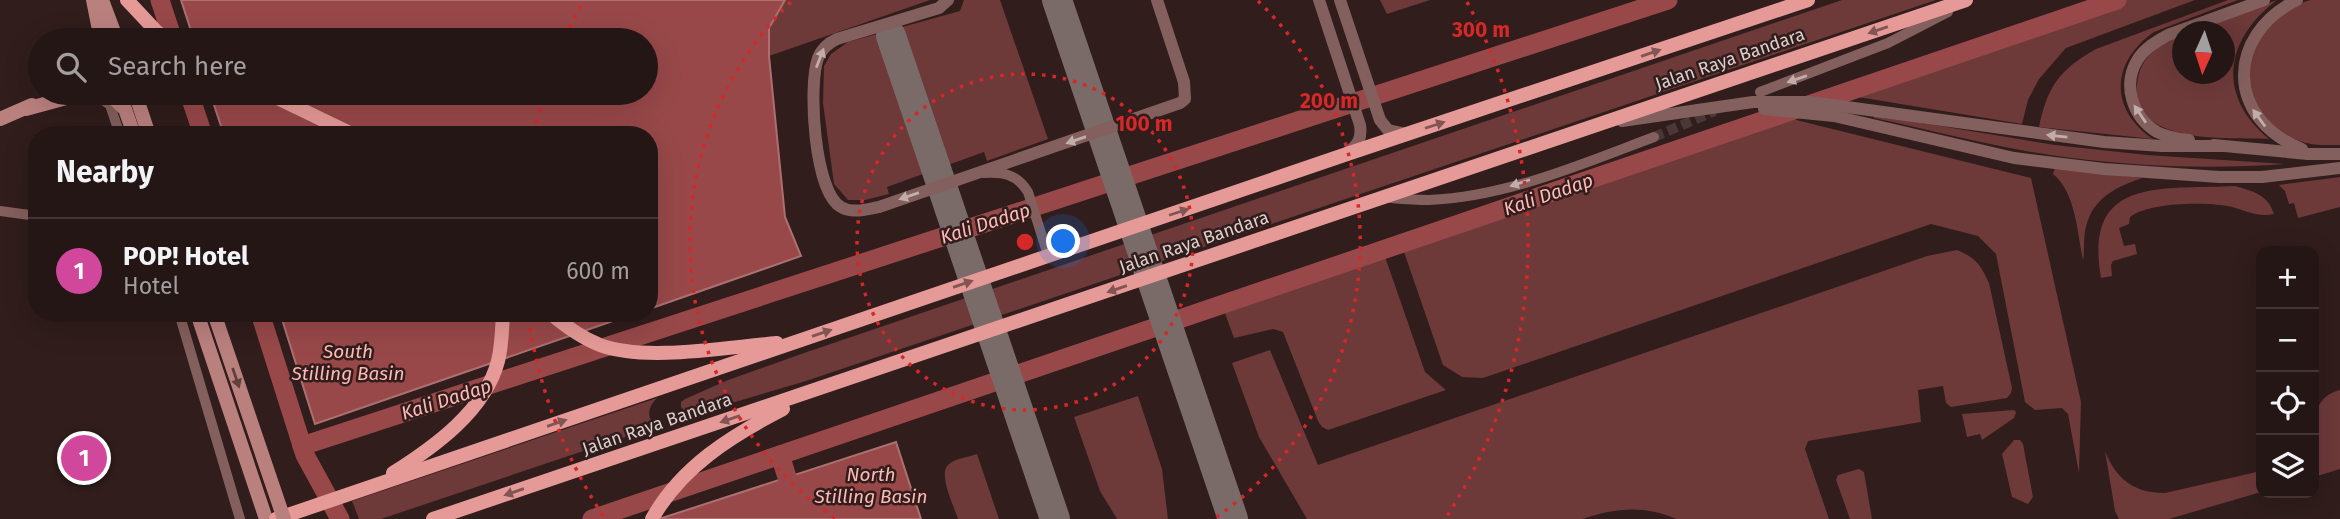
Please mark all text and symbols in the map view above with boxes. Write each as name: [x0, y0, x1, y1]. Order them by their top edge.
text: 300 m: [1451, 17, 1510, 43]
north arrow: [2172, 21, 2235, 84]
street label: Jalan Raya Bandara: [1652, 23, 1808, 95]
one-way arrow: [1867, 25, 1888, 36]
search box: [28, 28, 658, 105]
one-way arrow: [1640, 47, 1661, 58]
icon: search: [52, 48, 90, 86]
one-way arrow: [815, 48, 826, 69]
text: Search here: [108, 51, 247, 82]
one-way arrow: [1786, 74, 1807, 85]
text: 200 m: [1300, 88, 1358, 114]
one-way arrow: [2133, 104, 2146, 123]
one-way arrow: [2252, 109, 2266, 128]
text: 100 m: [1115, 111, 1173, 137]
one-way arrow: [1425, 119, 1446, 130]
one-way arrow: [2045, 131, 2067, 142]
one-way arrow: [1065, 135, 1086, 146]
text: Nearby: [56, 154, 154, 190]
water label: Kali Dadap: [1500, 168, 1596, 221]
one-way arrow: [1509, 178, 1530, 189]
one-way arrow: [899, 191, 920, 202]
water label: Kali Dadap: [937, 198, 1033, 249]
street label: Jalan Raya Bandara: [1116, 206, 1272, 278]
one-way arrow: [1168, 206, 1189, 217]
your location: [1046, 224, 1080, 258]
centre of rings: [1013, 230, 1037, 254]
text: POP! Hotel: [123, 241, 249, 272]
map controls: [2256, 246, 2319, 498]
button: +: [2256, 246, 2319, 309]
text: 1: [74, 257, 84, 285]
text: 600 m: [566, 257, 630, 285]
text: Hotel: [123, 272, 179, 300]
one-way arrow: [953, 278, 974, 289]
one-way arrow: [1107, 284, 1128, 295]
button: −: [2256, 309, 2319, 372]
one-way arrow: [812, 327, 833, 338]
water label: South Stilling Basin: [291, 340, 404, 385]
one-way arrow: [231, 367, 242, 388]
button: locate: [2256, 372, 2319, 435]
water label: Kali Dadap: [398, 374, 494, 425]
street label: Jalan Raya Bandara: [579, 388, 735, 460]
one-way arrow: [719, 414, 740, 425]
one-way arrow: [547, 417, 568, 428]
pin: 1: [61, 432, 107, 484]
button: layers: [2256, 435, 2319, 498]
water label: North Stilling Basin: [814, 463, 927, 508]
one-way arrow: [504, 487, 525, 498]

